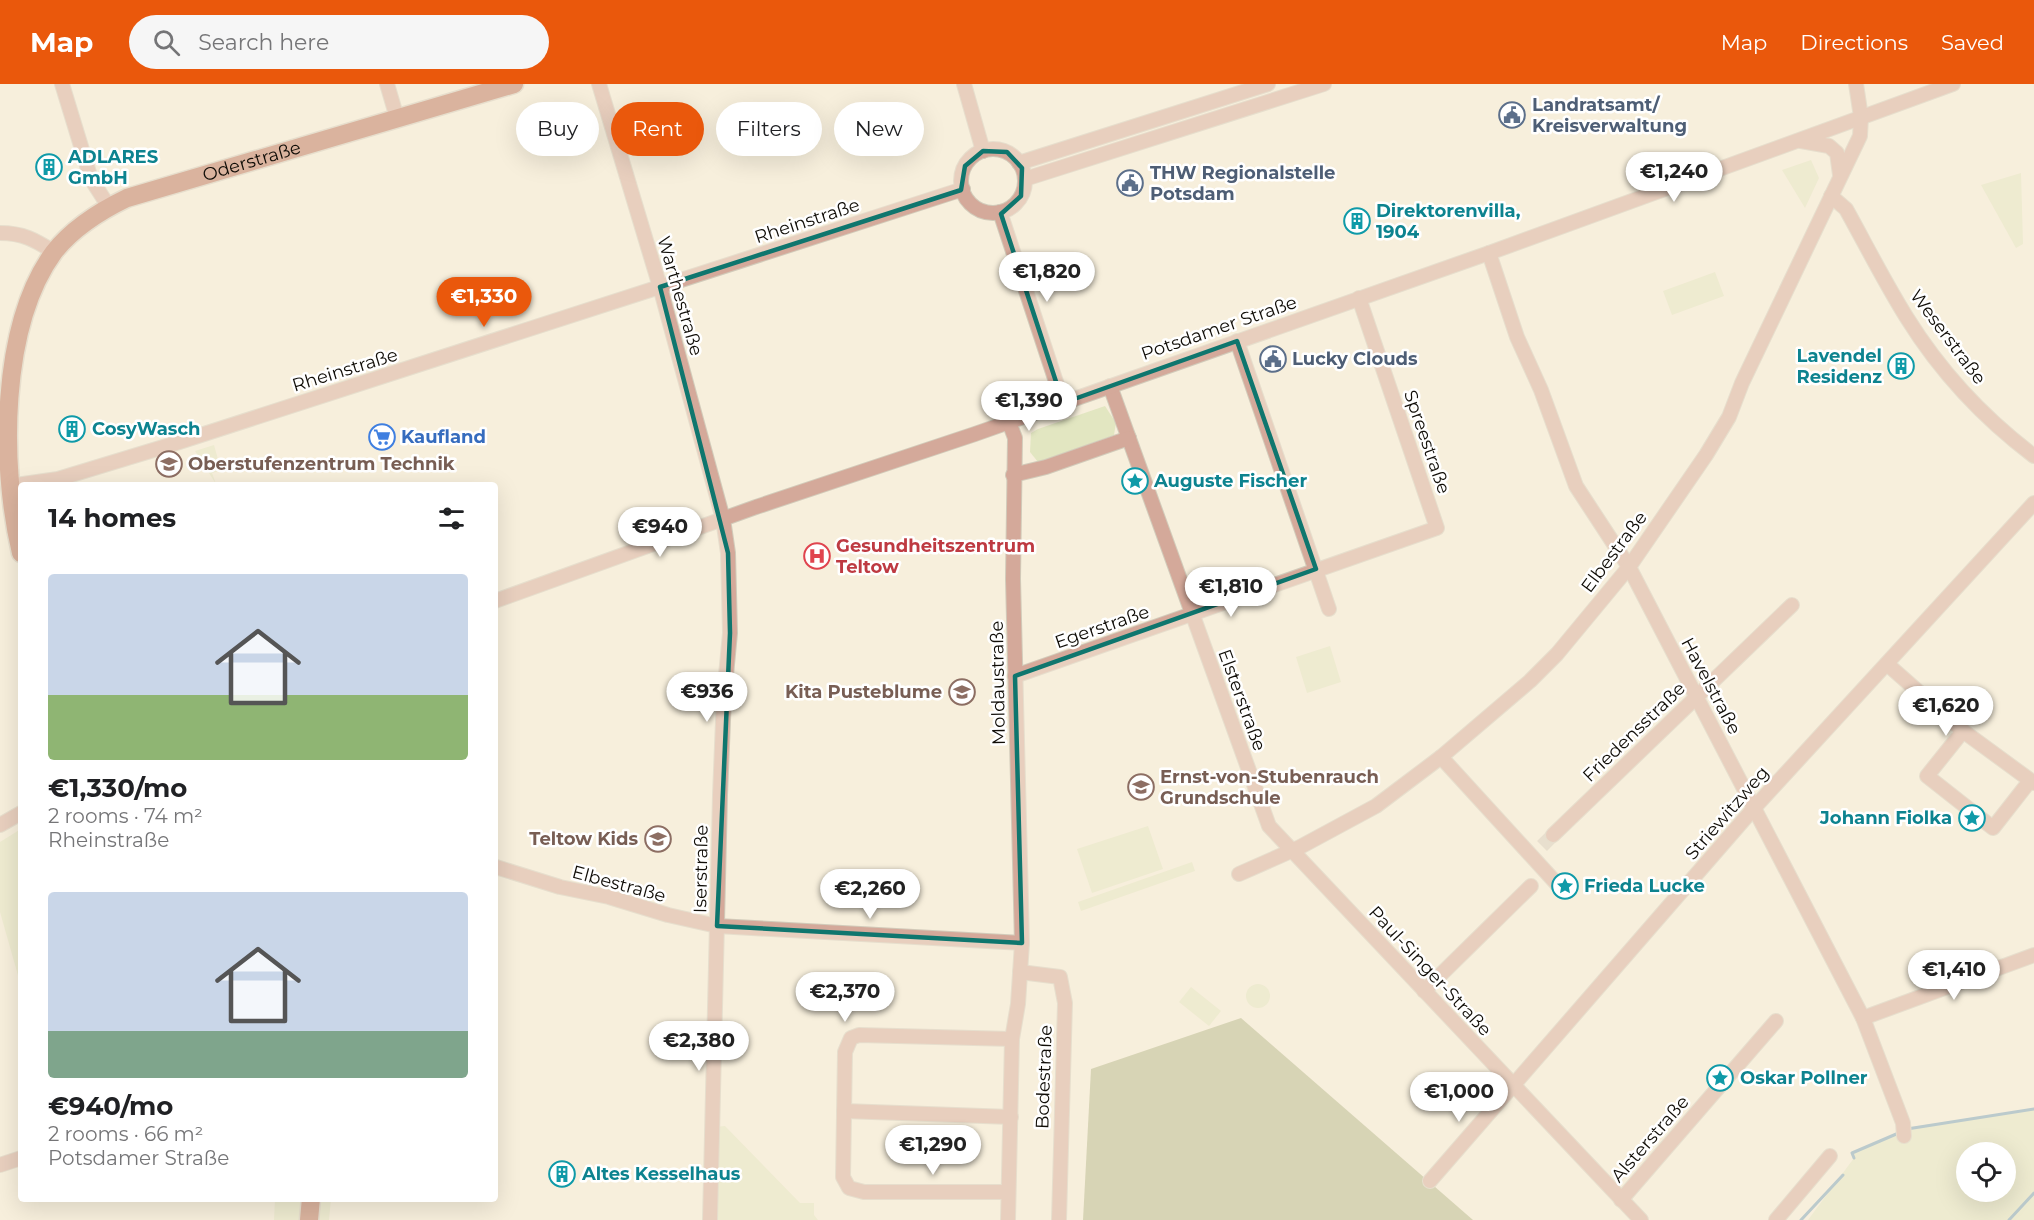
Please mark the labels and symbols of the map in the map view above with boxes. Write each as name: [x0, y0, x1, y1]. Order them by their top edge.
place label: Landratsamt/ Kreisverwaltung: [1532, 94, 1687, 137]
public building icon: Landratsamt/ Kreisverwaltung: [1497, 100, 1527, 130]
street label: Oderstraße: [200, 136, 304, 186]
place label: ADLARES GmbH: [67, 146, 158, 189]
building icon: ADLARES GmbH: [34, 152, 64, 182]
pin: €1,240: [1625, 152, 1723, 203]
place label: THW Regionalstelle Potsdam: [1150, 162, 1335, 205]
public building icon: THW Regionalstelle Potsdam: [1115, 168, 1145, 198]
street label: Rheinstraße: [752, 194, 862, 248]
place label: Direktorenvilla, 1904: [1376, 200, 1521, 243]
building icon: Direktorenvilla, 1904: [1342, 206, 1372, 236]
street label: Warthestraße: [652, 234, 708, 359]
pin: €1,820: [998, 252, 1096, 303]
pin: €1,330: [435, 277, 533, 328]
street label: Weserstraße: [1905, 285, 1991, 389]
street label: Potsdamer Straße: [1138, 291, 1300, 365]
street label: Rheinstraße: [290, 343, 401, 396]
public building icon: Lucky Clouds: [1258, 344, 1288, 374]
place label: Lavendel Residenz: [1796, 345, 1882, 388]
place label: Lucky Clouds: [1292, 348, 1418, 370]
building icon: Lavendel Residenz: [1886, 351, 1916, 381]
pin: €1,390: [980, 381, 1078, 432]
street label: Spreestraße: [1399, 387, 1455, 497]
building icon: CosyWasch: [57, 414, 87, 444]
place label: CosyWasch: [92, 418, 200, 440]
supermarket icon: Kaufland: [367, 422, 397, 452]
place label: Kaufland: [401, 426, 486, 448]
school or university icon: Oberstufenzentrum Technik: [154, 449, 184, 479]
place label: Oberstufenzentrum Technik: [188, 453, 455, 475]
place icon: Auguste Fischer: [1120, 466, 1150, 496]
place label: Auguste Fischer: [1153, 470, 1307, 492]
pin: €940: [624, 507, 696, 558]
street label: Elbestraße: [1576, 507, 1652, 597]
place label: Gesundheitszentrum Teltow: [836, 535, 1035, 578]
hospital icon: Gesundheitszentrum Teltow: [802, 541, 832, 571]
pin: €1,810: [1182, 567, 1280, 618]
street label: Egerstraße: [1052, 601, 1152, 653]
street label: Moldaustraße: [986, 621, 1010, 745]
street label: Havelstraße: [1676, 634, 1746, 738]
street label: Elsterstraße: [1213, 646, 1271, 754]
pin: €936: [671, 672, 743, 723]
school or university icon: Kita Pusteblume: [947, 677, 977, 707]
street label: Friedensstraße: [1578, 677, 1690, 787]
place label: Kita Pusteblume: [785, 681, 942, 703]
pin: €1,620: [1897, 686, 1995, 737]
street label: Striewitzweg: [1680, 762, 1774, 864]
place label: Ernst-von-Stubenrauch Grundschule: [1160, 766, 1379, 809]
school or university icon: Ernst-von-Stubenrauch Grundschule: [1126, 772, 1156, 802]
place icon: Johann Fiolka: [1957, 803, 1987, 833]
place label: Johann Fiolka: [1819, 807, 1952, 829]
school or university icon: Teltow Kids: [643, 824, 673, 854]
street label: Iserstraße: [689, 825, 713, 913]
place label: Teltow Kids: [529, 828, 638, 850]
street label: Elbestraße: [570, 861, 668, 907]
pin: €2,260: [821, 869, 919, 920]
place icon: Frieda Lucke: [1550, 871, 1580, 901]
place label: Frieda Lucke: [1584, 875, 1705, 897]
street label: Paul-Singer-Straße: [1364, 901, 1496, 1041]
pin: €1,410: [1905, 950, 2003, 1001]
pin: €2,370: [796, 972, 894, 1023]
pin: €2,380: [650, 1021, 748, 1072]
street label: Bodestraße: [1031, 1025, 1057, 1129]
place icon: Oskar Pollner: [1705, 1063, 1735, 1093]
place label: Oskar Pollner: [1740, 1067, 1868, 1089]
pin: €1,000: [1410, 1072, 1508, 1123]
street label: Alsterstraße: [1606, 1091, 1694, 1187]
pin: €1,290: [884, 1125, 982, 1176]
building icon: Altes Kesselhaus: [547, 1159, 577, 1189]
place label: Altes Kesselhaus: [581, 1163, 741, 1185]

